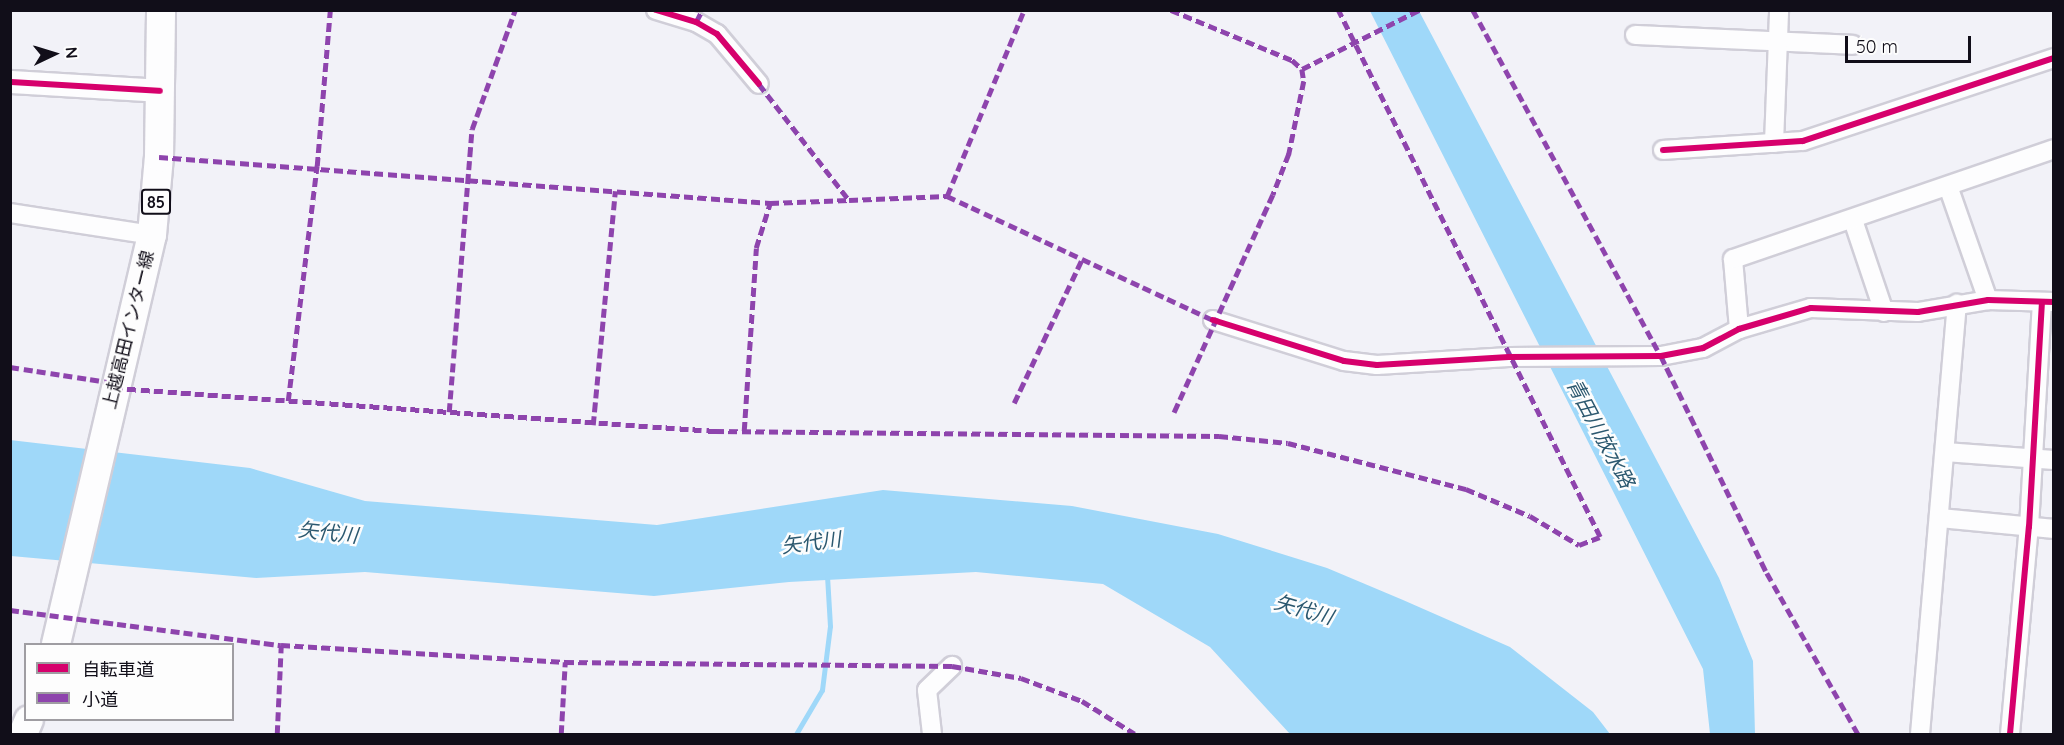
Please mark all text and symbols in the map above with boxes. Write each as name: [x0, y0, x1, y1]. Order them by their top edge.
north arrow: [24, 24, 84, 84]
scale bar: [1848, 24, 1974, 62]
text: 50 m: [1856, 35, 1898, 58]
text: N: [62, 46, 82, 59]
road number: 85: [141, 189, 171, 215]
street label: 上越高田インター線: [99, 249, 159, 411]
water label: 青田川放水路: [1562, 374, 1640, 492]
water label: 矢代川: [297, 517, 359, 547]
water label: 矢代川: [780, 526, 842, 558]
water label: 矢代川: [1272, 589, 1336, 629]
legend: [24, 643, 234, 721]
text: 自転車道: [82, 658, 154, 681]
text: 小道: [82, 688, 118, 711]

